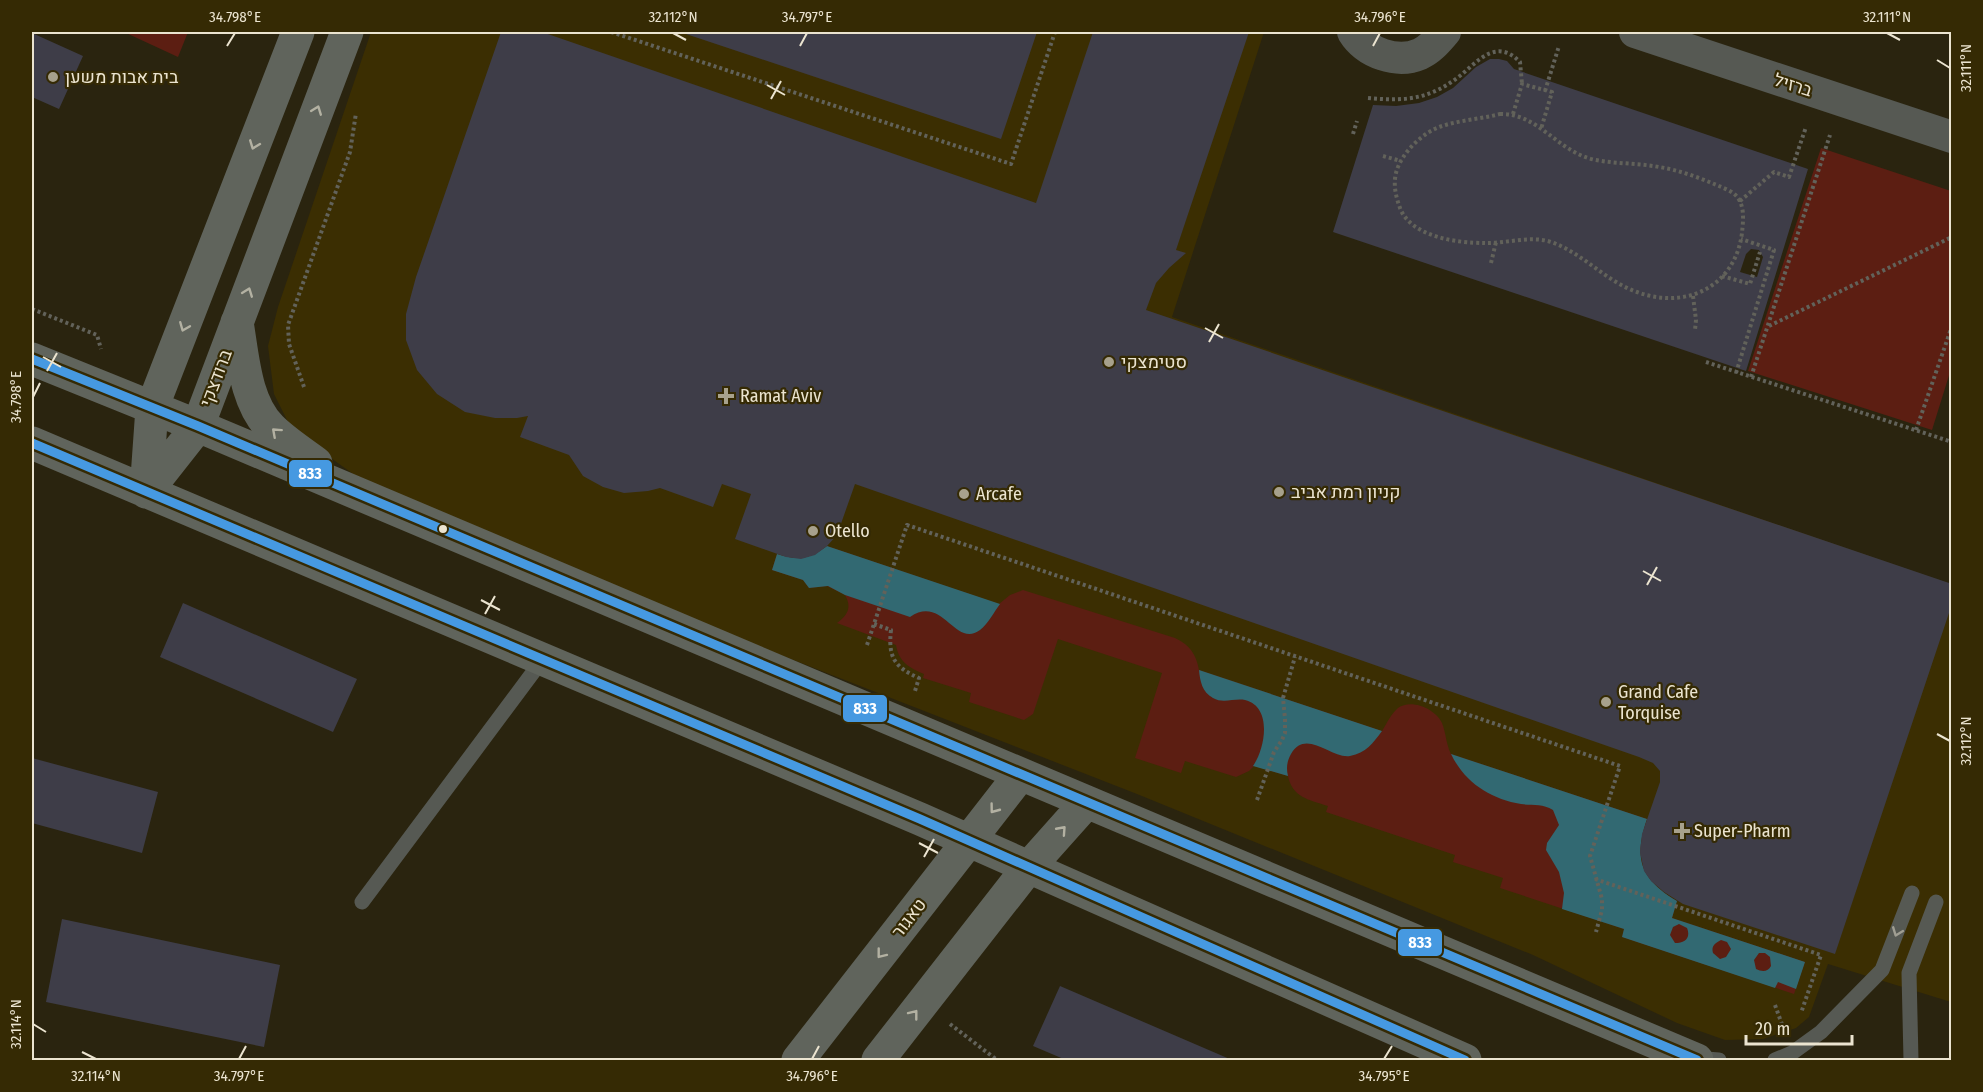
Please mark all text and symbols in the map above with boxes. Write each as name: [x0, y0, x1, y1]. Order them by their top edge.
text: 34.798°E: [209, 8, 261, 26]
text: 32.112°N: [648, 8, 698, 26]
text: 34.797°E: [782, 8, 832, 26]
text: 34.796°E: [1354, 8, 1406, 26]
text: 32.111°N: [1863, 8, 1911, 26]
text: 32.111°N: [1957, 44, 1975, 92]
place label: בית אבות משען: [65, 66, 179, 88]
street label: ברזיל: [1771, 68, 1816, 102]
marker: בית אבות משען: [46, 70, 60, 84]
one-way arrow: [310, 105, 323, 115]
one-way arrow: [249, 139, 261, 150]
one-way arrow: [241, 287, 254, 298]
one-way arrow: [178, 321, 191, 331]
street label: ברודצקי: [195, 346, 237, 410]
place label: סטימצקי: [1121, 351, 1187, 373]
marker: סטימצקי: [1102, 355, 1116, 369]
text: 34.798°E: [7, 371, 25, 423]
place label: Ramat Aviv: [740, 385, 821, 407]
marker: Ramat Aviv: [717, 387, 735, 405]
one-way arrow: [272, 428, 283, 439]
line badge: 833: [288, 459, 333, 488]
text: 833: [298, 464, 322, 483]
place label: קניון רמת אביב: [1291, 481, 1401, 503]
place label: Arcafe: [976, 483, 1022, 505]
marker: קניון רמת אביב: [1272, 485, 1286, 499]
marker: Arcafe: [957, 487, 971, 501]
place label: Otello: [825, 520, 870, 542]
unlabelled marker: [437, 523, 449, 535]
marker: Otello: [806, 524, 820, 538]
place label: Grand Cafe Torquise: [1618, 681, 1698, 724]
line badge: 833: [842, 694, 888, 723]
marker: Grand Cafe Torquise: [1599, 695, 1613, 709]
text: 833: [853, 699, 877, 718]
text: 32.112°N: [1957, 716, 1975, 766]
one-way arrow: [991, 802, 1002, 813]
place label: Super-Pharm: [1694, 820, 1791, 842]
marker: Super-Pharm: [1675, 824, 1689, 838]
one-way arrow: [1055, 826, 1066, 836]
street label: טאגור: [887, 894, 931, 942]
one-way arrow: [1892, 925, 1904, 936]
line badge: 833: [1397, 928, 1443, 957]
text: 833: [1408, 933, 1432, 952]
one-way arrow: [878, 947, 889, 958]
text: 32.114°N: [7, 999, 25, 1049]
scale bar: [1746, 1008, 1852, 1046]
one-way arrow: [907, 1010, 918, 1021]
text: 20 m: [1755, 1018, 1790, 1040]
text: 32.114°N: [71, 1067, 121, 1085]
text: 34.797°E: [214, 1067, 264, 1085]
text: 34.796°E: [786, 1067, 838, 1085]
text: 34.795°E: [1358, 1067, 1410, 1085]

